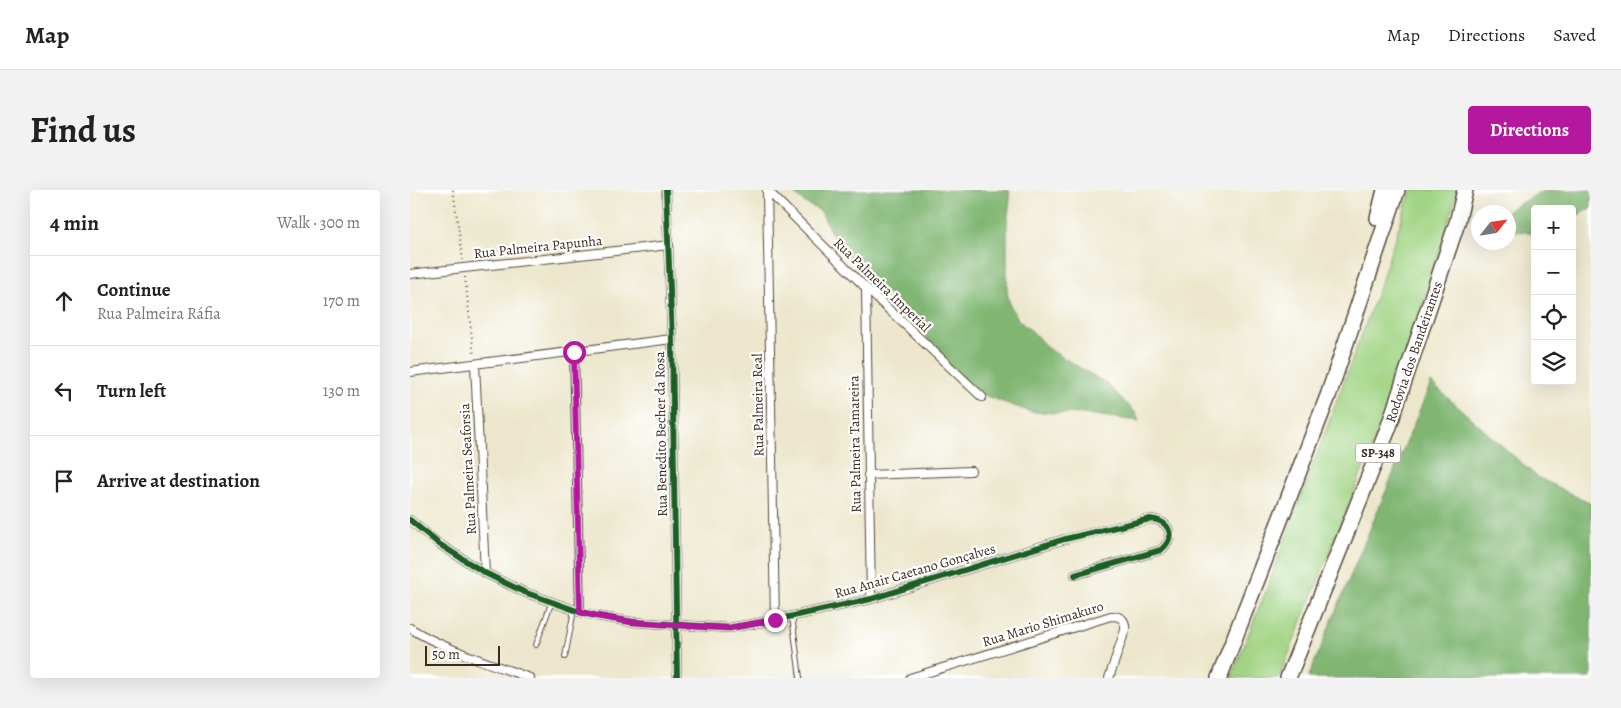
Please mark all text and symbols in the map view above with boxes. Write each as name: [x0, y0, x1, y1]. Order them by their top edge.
text: Map: [25, 19, 69, 51]
text: Map: [1387, 23, 1420, 47]
text: Directions: [1448, 23, 1525, 47]
text: Saved: [1553, 23, 1596, 47]
text: Find us: [30, 106, 136, 154]
button: Directions: [1468, 106, 1591, 154]
north arrow: [1471, 205, 1516, 250]
map controls: [1531, 205, 1576, 385]
button: +: [1531, 205, 1576, 250]
text: 4 min: [50, 209, 99, 237]
text: Walk · 300 m: [277, 212, 360, 234]
street label: Rua Palmeira Papunha: [473, 231, 604, 263]
street label: Rua Palmeira Imperial: [829, 234, 935, 337]
button: −: [1531, 250, 1576, 295]
text: Continue: [97, 277, 171, 303]
street label: Rodovia dos Bandeirantes: [1381, 279, 1447, 425]
icon: ahead: [50, 287, 78, 315]
text: 170 m: [323, 290, 360, 312]
button: locate: [1531, 295, 1576, 340]
text: Rua Palmeira Ráfia: [97, 303, 221, 325]
button: layers: [1531, 340, 1576, 385]
route start: [563, 341, 586, 364]
street label: Rua Benedito Becher da Rosa: [650, 351, 672, 517]
street label: Rua Palmeira Real: [748, 353, 768, 457]
street label: Rua Palmeira Tamareira: [844, 375, 866, 513]
icon: left: [50, 377, 78, 405]
text: Turn left: [97, 378, 166, 404]
text: 130 m: [323, 380, 360, 402]
street label: Rua Palmeira Seaforsia: [455, 402, 481, 535]
road number: SP-348: [1356, 444, 1400, 462]
icon: arrive: [50, 467, 78, 495]
text: Arrive at destination: [97, 468, 260, 494]
street label: Rua Anair Caetano Gonçalves: [832, 539, 998, 603]
street label: Rua Mario Shimakuro: [980, 597, 1106, 651]
route end: [764, 609, 787, 632]
scale bar: [425, 643, 500, 666]
text: 50 m: [432, 645, 460, 664]

